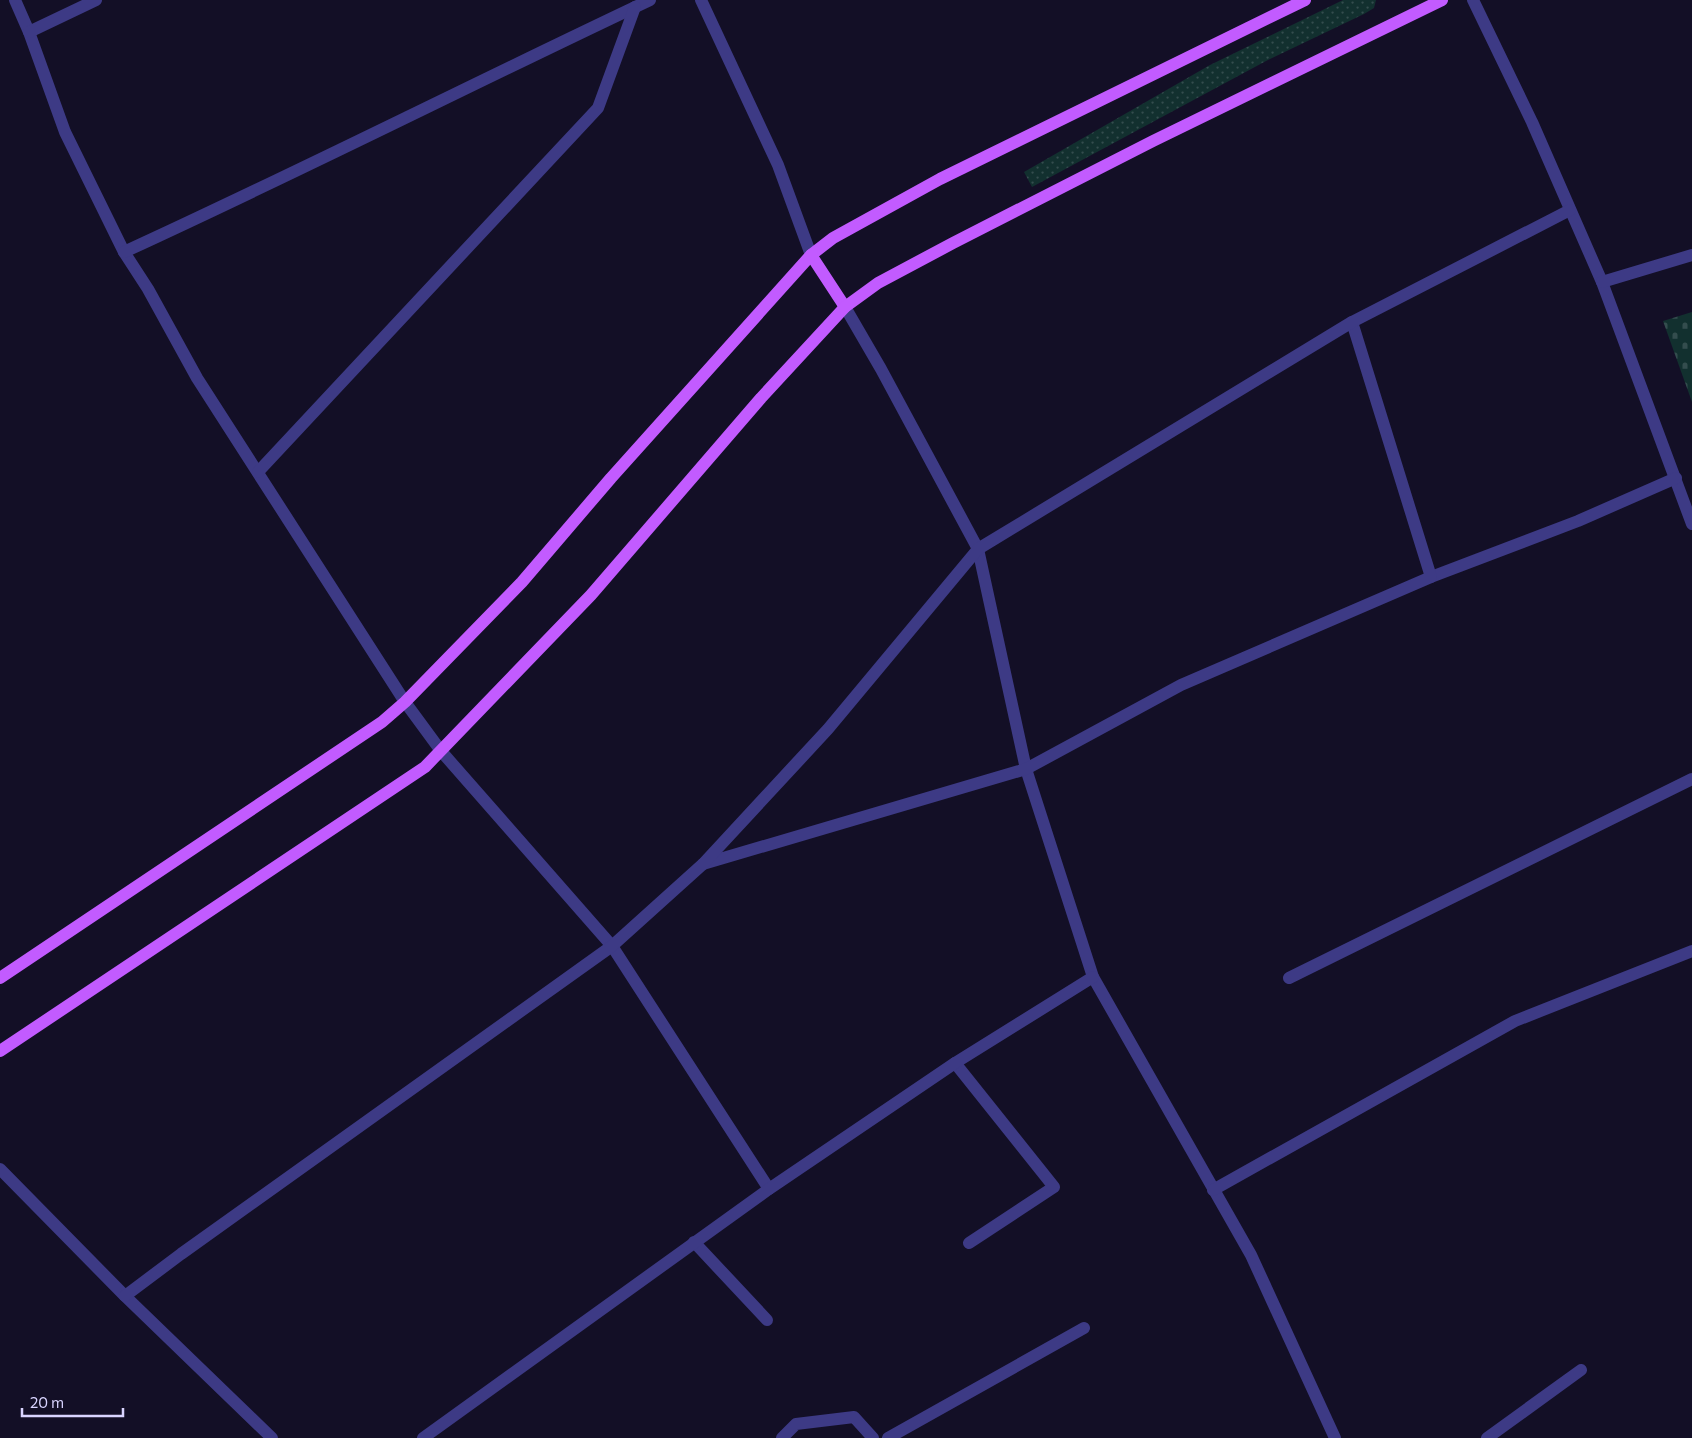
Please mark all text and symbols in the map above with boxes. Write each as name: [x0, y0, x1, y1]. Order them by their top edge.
scale bar: [22, 1386, 124, 1418]
text: 20 m: [30, 1393, 64, 1411]

